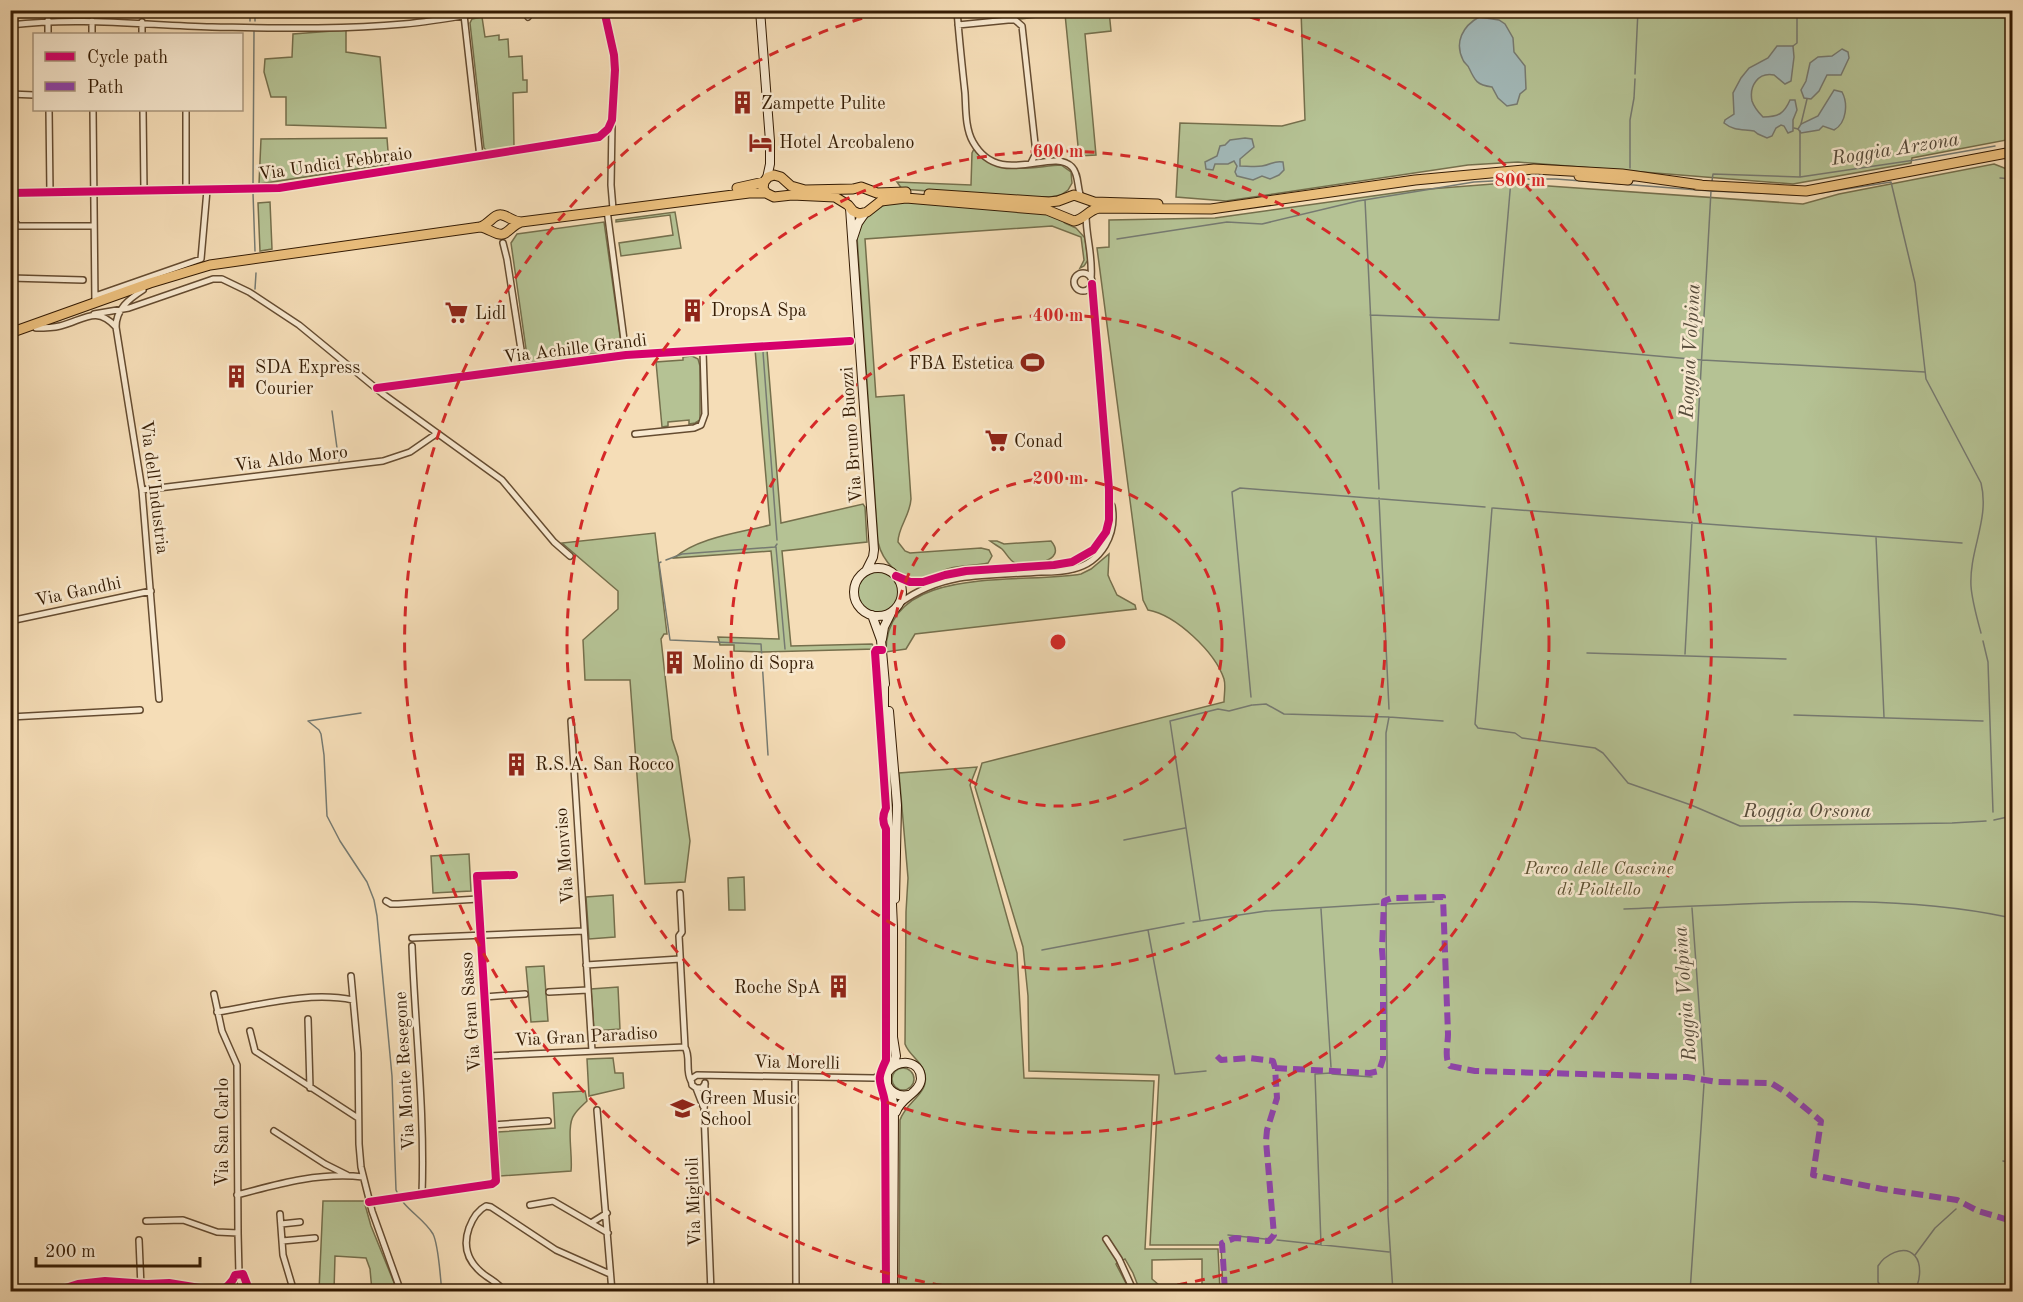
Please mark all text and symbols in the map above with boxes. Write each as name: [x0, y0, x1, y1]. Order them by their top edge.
legend: [33, 33, 243, 111]
text: Cycle path: [87, 49, 168, 67]
text: Path: [87, 79, 124, 97]
building icon: Zampette Pulite: [730, 90, 756, 116]
place label: Zampette Pulite: [761, 95, 886, 113]
hotel icon: Hotel Arcobaleno: [748, 129, 774, 155]
water label: Roggia Arzona: [1829, 130, 1961, 170]
place label: Hotel Arcobaleno: [779, 134, 914, 152]
text: 600 m: [1033, 143, 1083, 161]
street label: Via Undici Febbraio: [257, 144, 413, 184]
text: 800 m: [1495, 172, 1545, 190]
water label: Roggia Volpina: [1677, 283, 1705, 420]
building icon: DropsA Spa: [680, 297, 706, 323]
supermarket icon: Lidl: [444, 300, 470, 326]
place label: DropsA Spa: [711, 302, 807, 320]
place label: Lidl: [475, 305, 506, 323]
text: 400 m: [1033, 307, 1083, 325]
street label: Via Achille Grandi: [502, 331, 648, 367]
sports icon: FBA Estetica: [1019, 350, 1045, 376]
place label: FBA Estetica: [909, 355, 1014, 373]
place label: SDA Express Courier: [255, 359, 360, 398]
building icon: SDA Express Courier: [224, 364, 250, 390]
street label: Via Bruno Buozzi: [838, 366, 866, 504]
street label: Via dell'Industria: [137, 419, 171, 555]
supermarket icon: Conad: [983, 428, 1009, 454]
place label: Conad: [1014, 433, 1063, 451]
street label: Via Aldo Moro: [233, 443, 349, 475]
text: 200 m: [1033, 470, 1083, 488]
street label: Via Gandhi: [34, 574, 123, 610]
centre of rings: [1048, 632, 1068, 652]
building icon: Molino di Sopra: [661, 650, 687, 676]
place label: Molino di Sopra: [692, 655, 815, 673]
building icon: R.S.A. San Rocco: [504, 751, 530, 777]
place label: R.S.A. San Rocco: [535, 756, 674, 774]
water label: Roggia Orsona: [1742, 802, 1871, 822]
street label: Via Monviso: [553, 807, 577, 905]
park label: Parco delle Cascine di Pioltello: [1523, 860, 1674, 899]
water label: Roggia Volpina: [1671, 925, 1701, 1063]
street label: Via Gran Sasso: [458, 951, 484, 1073]
building icon: Roche SpA: [826, 974, 852, 1000]
place label: Roche SpA: [734, 979, 821, 997]
street label: Via Monte Resegone: [392, 991, 418, 1151]
street label: Via Gran Paradiso: [514, 1024, 658, 1050]
street label: Via Morelli: [754, 1053, 840, 1073]
street label: Via San Carlo: [214, 1078, 232, 1186]
place label: Green Music School: [700, 1090, 797, 1129]
school or university icon: Green Music School: [669, 1095, 695, 1121]
street label: Via Miglioli: [683, 1157, 705, 1247]
scale bar: [36, 1230, 200, 1268]
text: 200 m: [45, 1243, 96, 1261]

